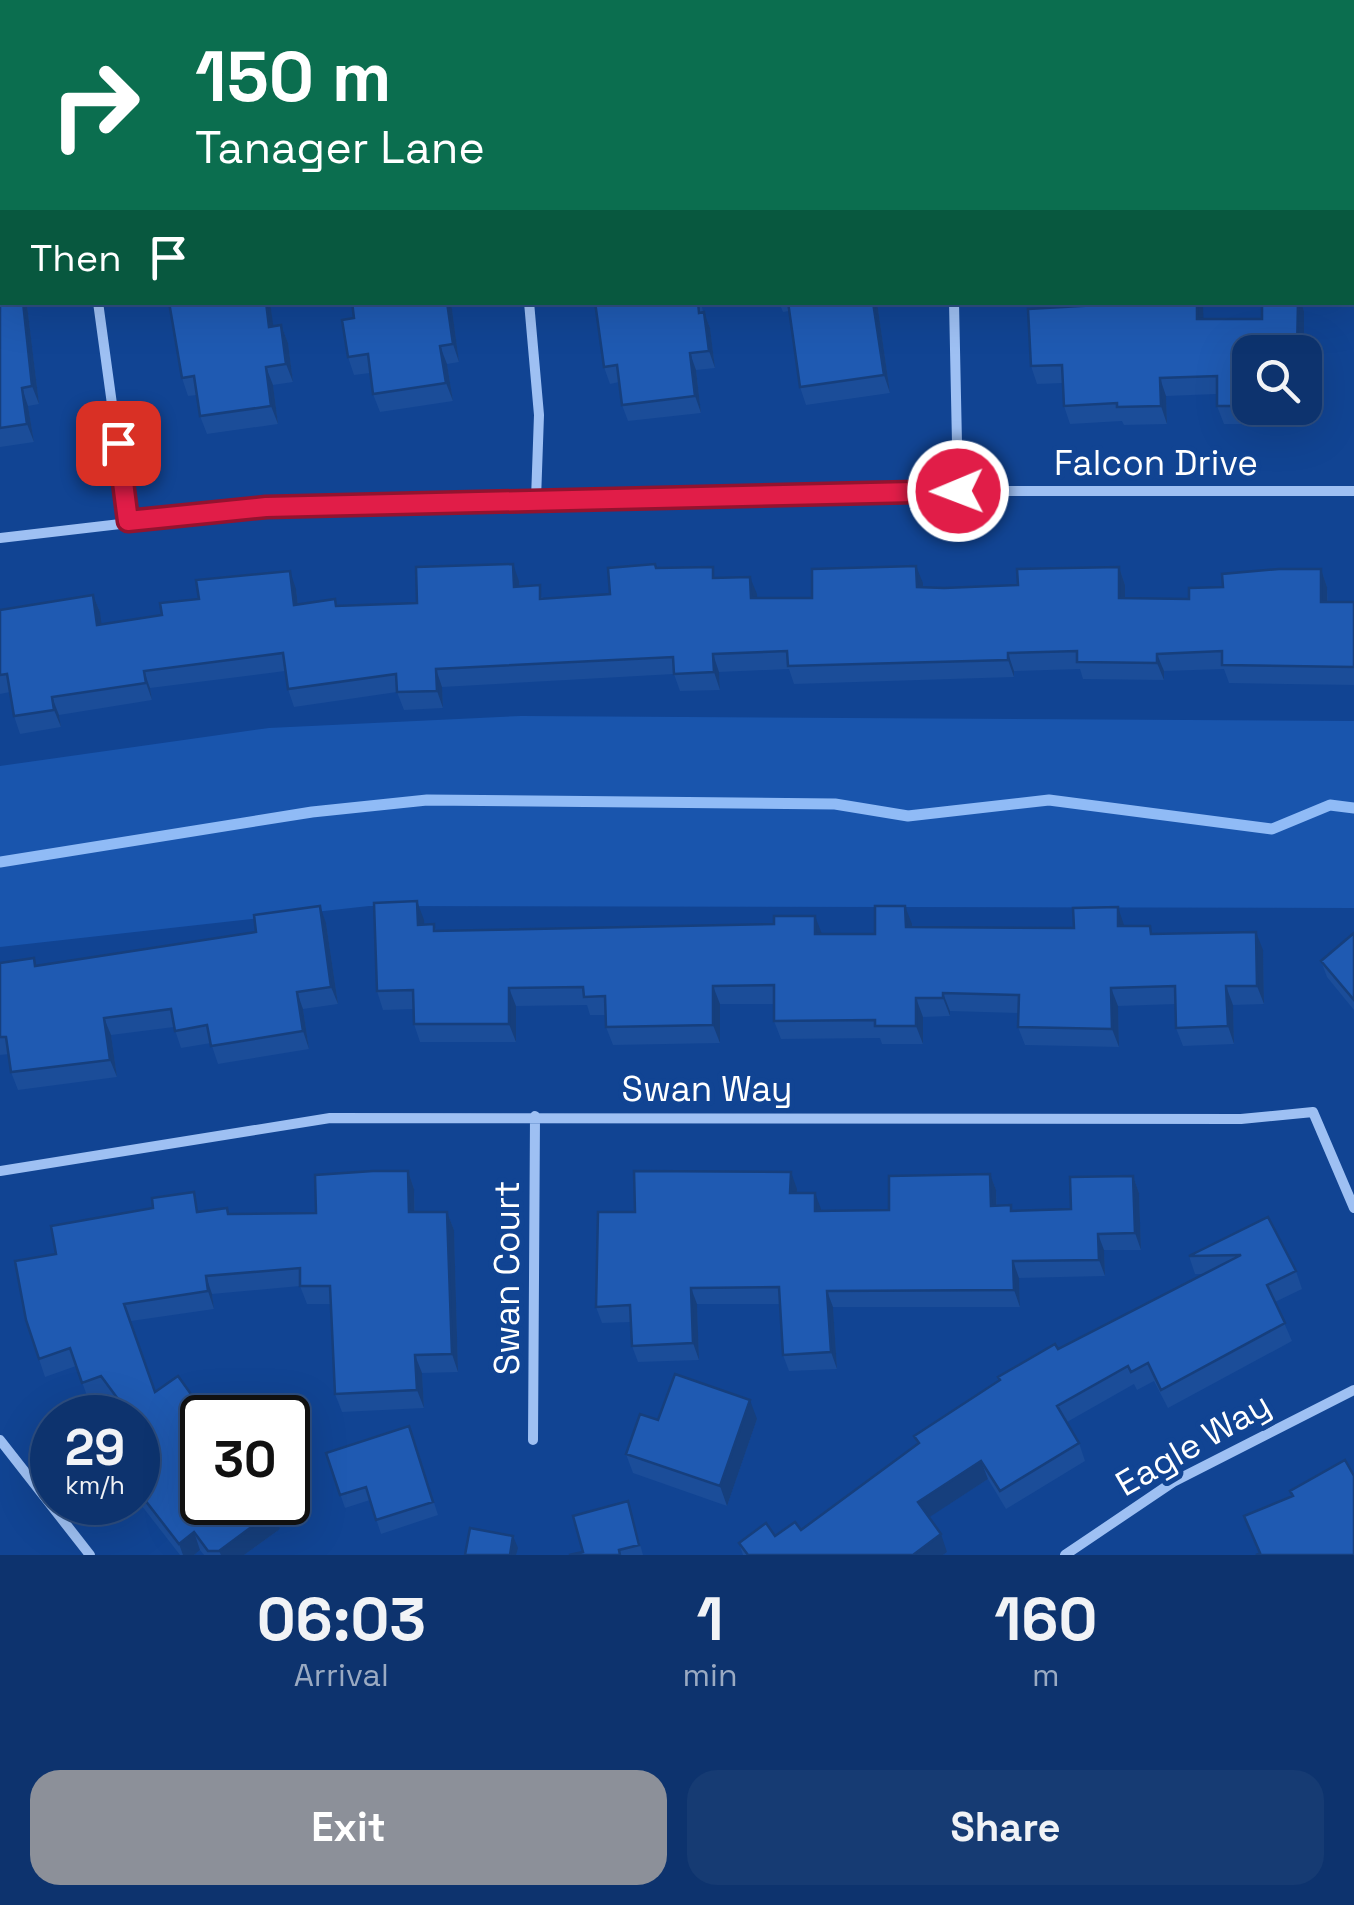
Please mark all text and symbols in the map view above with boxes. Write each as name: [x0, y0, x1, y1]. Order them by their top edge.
text: 150 m: [195, 32, 392, 121]
icon: right: [30, 40, 160, 170]
text: Tanager Lane: [195, 119, 485, 176]
icon: arrive: [141, 230, 196, 285]
text: Then: [30, 234, 121, 282]
map controls: [1232, 335, 1322, 425]
button: search: [1232, 335, 1322, 425]
pin: [76, 401, 161, 486]
icon: arrive: [91, 416, 146, 471]
position arrow: [906, 439, 1010, 543]
street label: Falcon Drive: [1054, 441, 1258, 485]
street label: Swan Way: [622, 1067, 792, 1111]
street label: Swan Court: [485, 1181, 529, 1375]
street label: Eagle Way: [1108, 1382, 1278, 1506]
speed limit sign: 30: [180, 1395, 310, 1525]
text: 29: [65, 1416, 125, 1480]
text: km/h: [65, 1469, 125, 1501]
text: 06:03: [257, 1581, 426, 1658]
text: 1: [696, 1581, 724, 1658]
text: 160: [994, 1581, 1097, 1658]
text: Arrival: [294, 1655, 389, 1695]
text: min: [683, 1655, 738, 1695]
text: m: [1032, 1655, 1060, 1695]
button: Exit: [30, 1770, 667, 1885]
button: Share: [687, 1770, 1324, 1885]

